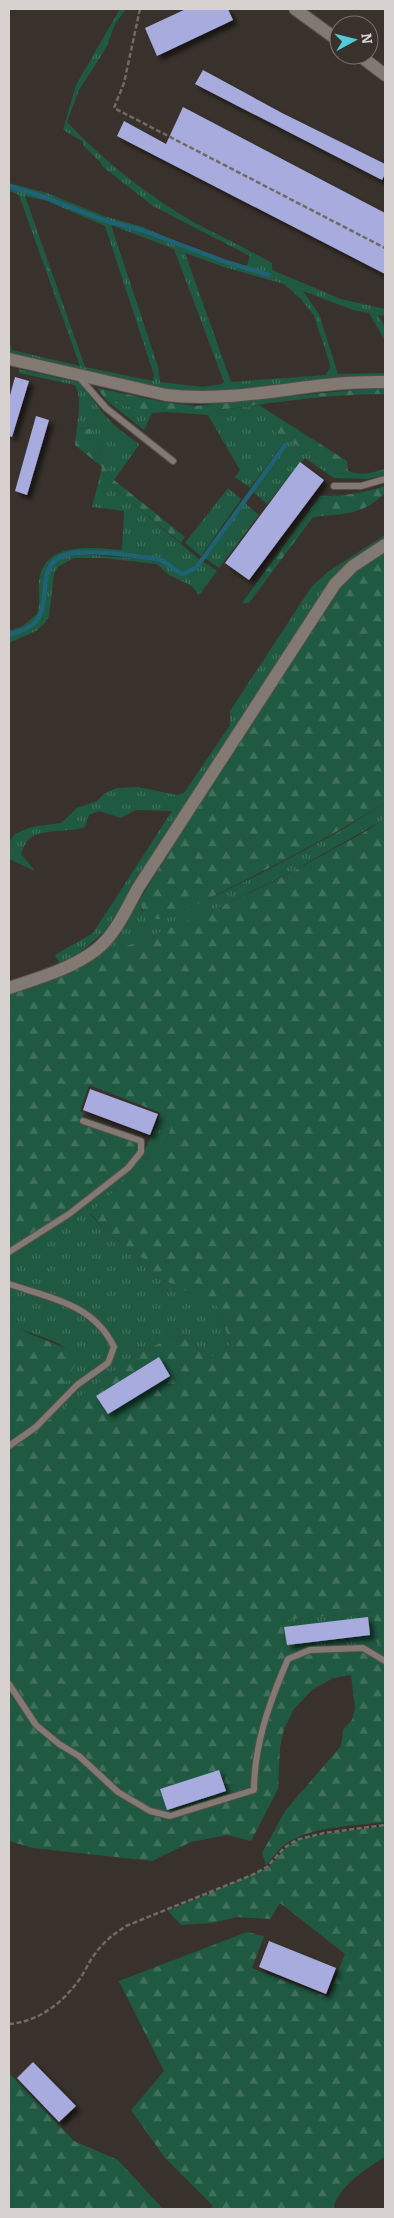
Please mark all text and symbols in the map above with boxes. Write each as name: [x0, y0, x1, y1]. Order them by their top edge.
north arrow: [329, 15, 379, 65]
text: N: [357, 32, 376, 45]

